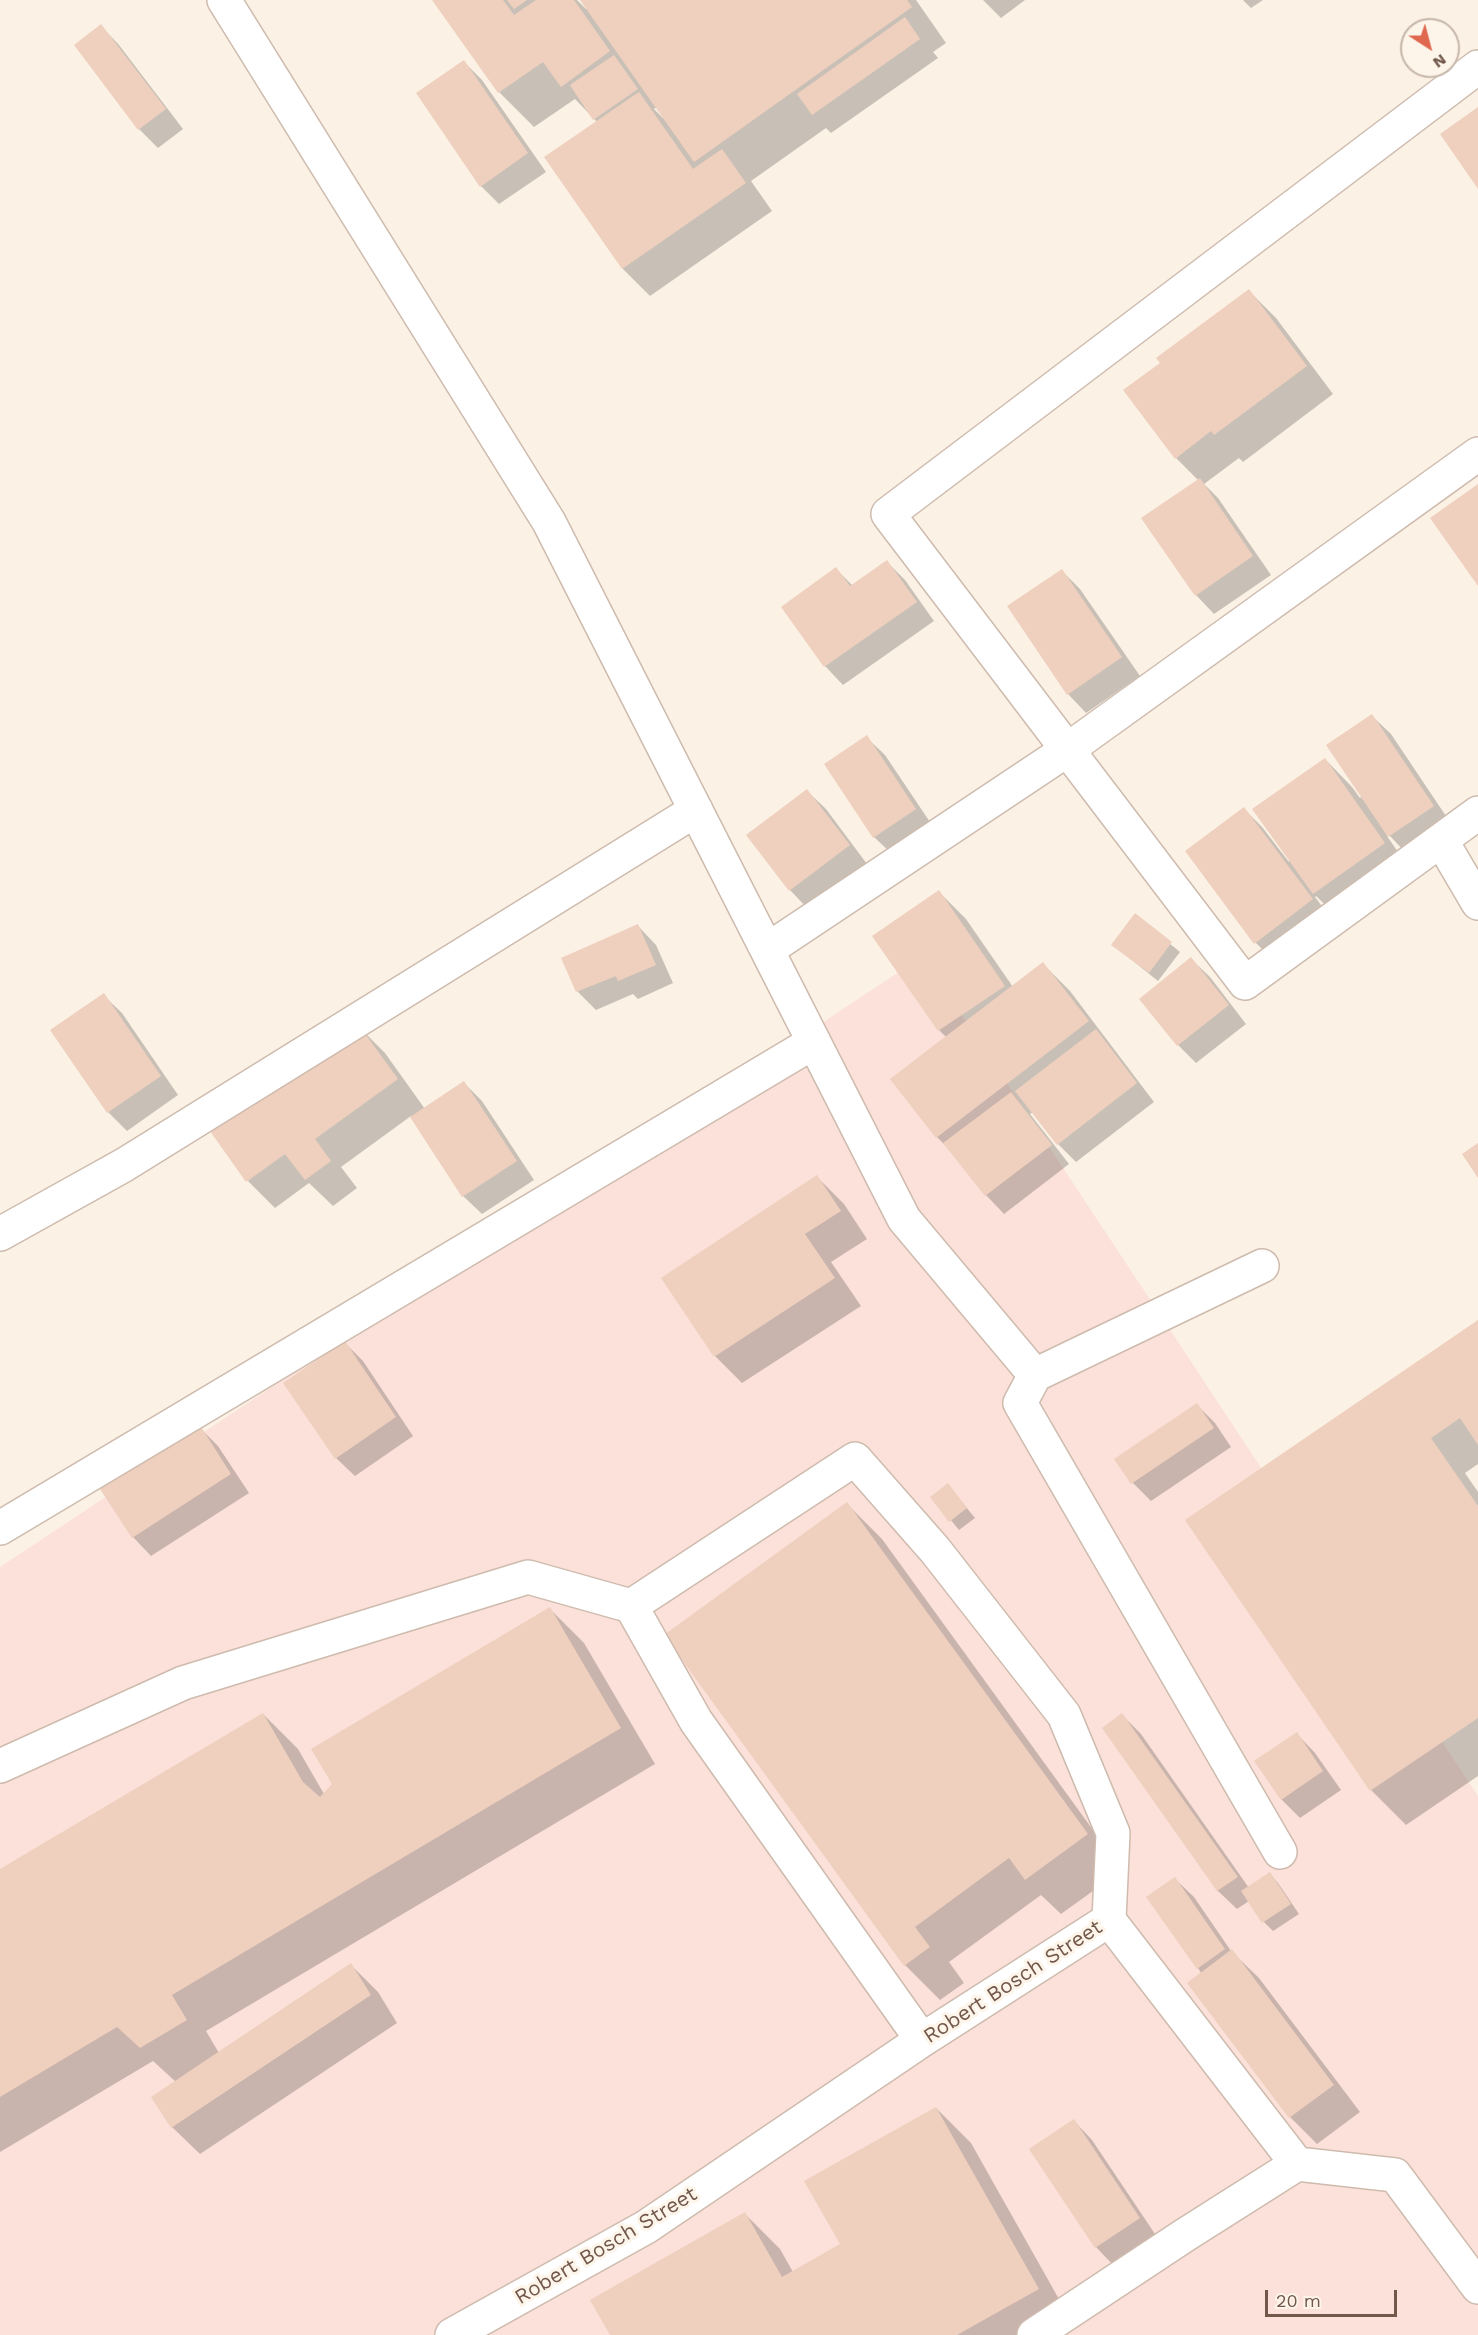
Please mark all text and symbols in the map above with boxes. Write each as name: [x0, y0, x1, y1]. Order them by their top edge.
north arrow: [1400, 18, 1460, 78]
text: N: [1429, 50, 1450, 73]
street label: Robert Bosch Street: [919, 1915, 1107, 2049]
street label: Robert Bosch Street: [510, 2182, 702, 2310]
scale bar: [1268, 2278, 1400, 2316]
text: 20 m: [1276, 2290, 1321, 2311]

